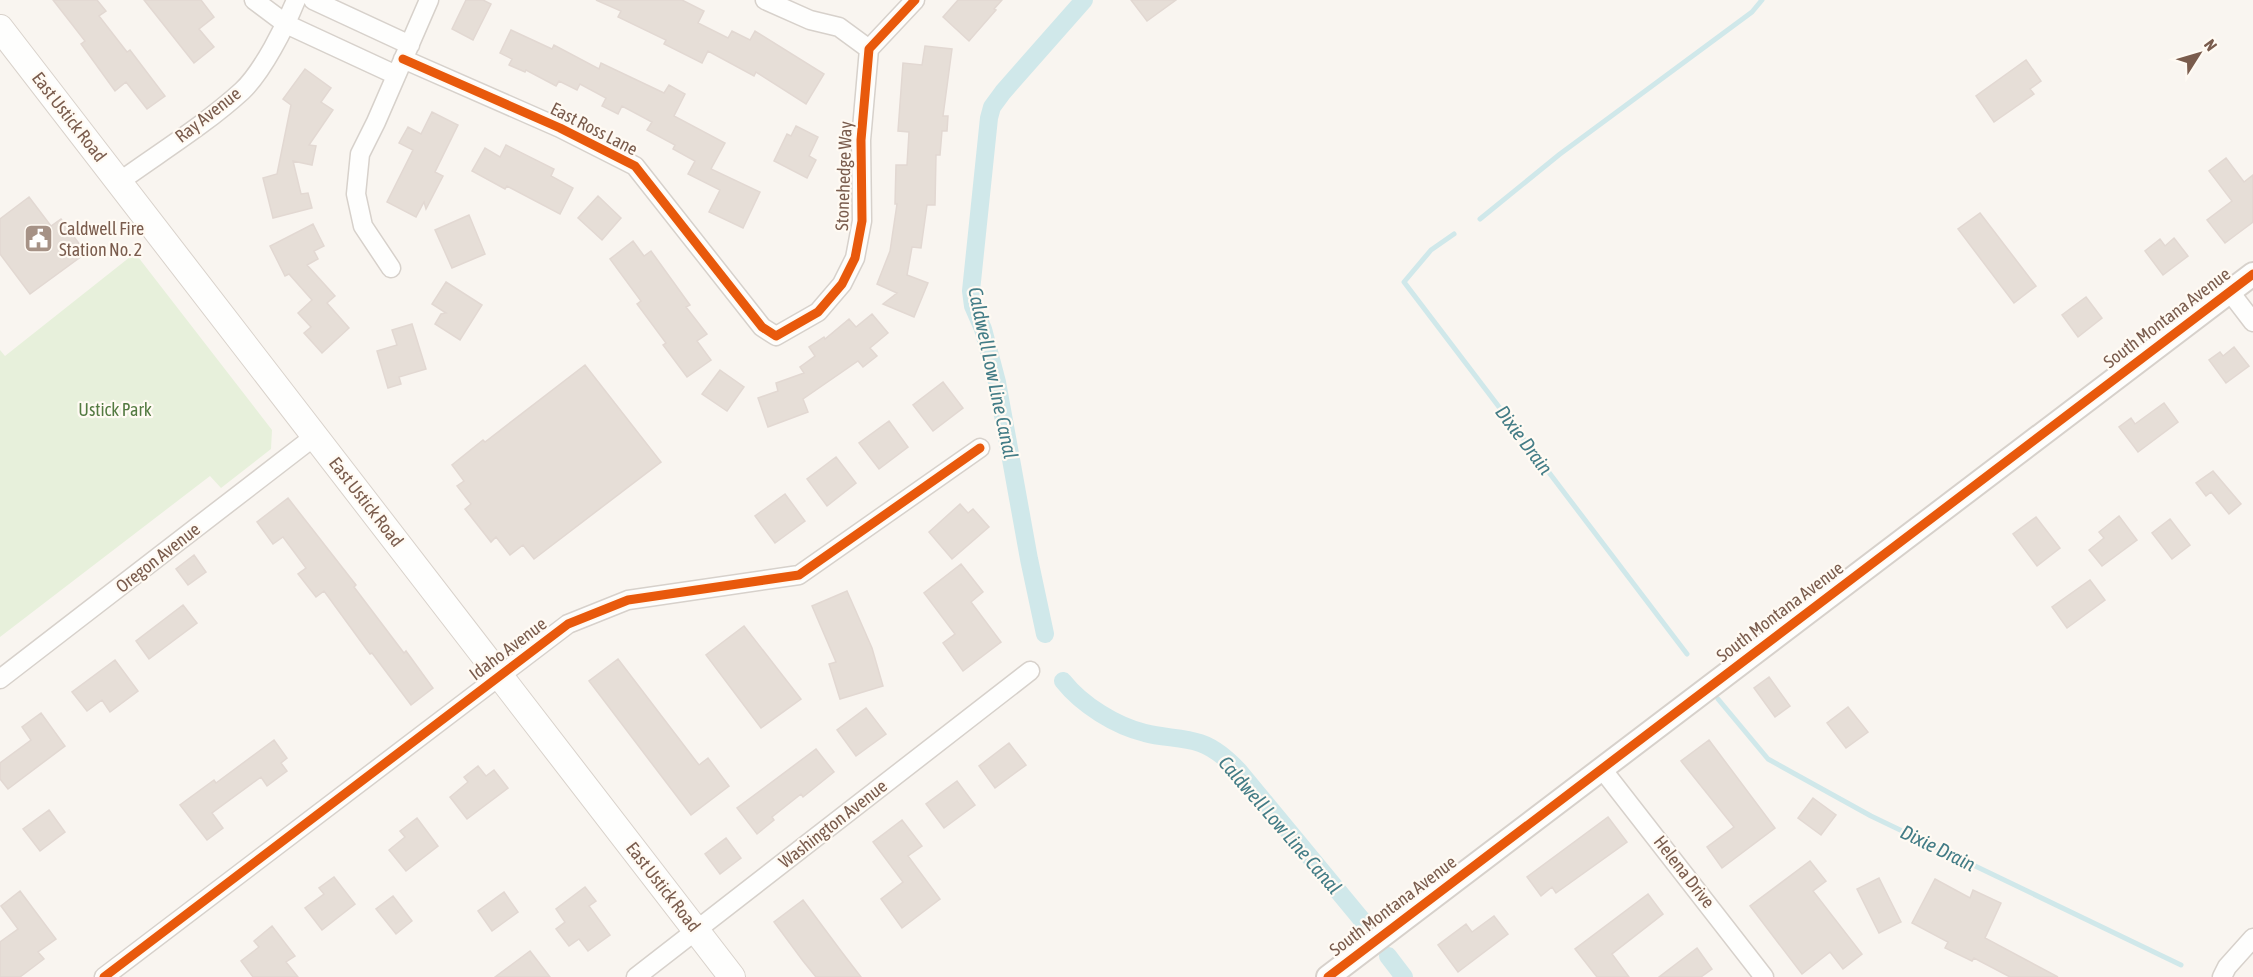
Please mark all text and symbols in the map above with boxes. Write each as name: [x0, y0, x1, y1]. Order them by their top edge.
north arrow: [2169, 24, 2229, 84]
text: N: [2201, 36, 2221, 54]
street label: East Ustick Road: [28, 68, 111, 166]
street label: Ray Avenue: [171, 83, 245, 147]
street label: East Ross Lane: [547, 98, 641, 159]
street label: Stonehedge Way: [831, 121, 856, 231]
place label: Caldwell Fire Station No. 2: [59, 218, 144, 260]
public building icon: Caldwell Fire Station No. 2: [22, 223, 54, 255]
street label: South Montana Avenue: [2099, 263, 2234, 372]
water label: Caldwell Low Line Canal: [964, 285, 1023, 461]
park label: Ustick Park: [78, 399, 152, 420]
water label: Dixie Drain: [1491, 401, 1558, 479]
street label: East Ustick Road: [325, 453, 408, 551]
street label: Oregon Avenue: [111, 518, 204, 597]
street label: South Montana Avenue: [1712, 557, 1847, 666]
street label: Idaho Avenue: [465, 613, 550, 684]
water label: Caldwell Low Line Canal: [1214, 751, 1346, 898]
street label: Washington Avenue: [775, 775, 891, 872]
water label: Dixie Drain: [1897, 820, 1980, 876]
street label: Helena Drive: [1650, 831, 1719, 912]
street label: East Ustick Road: [622, 838, 705, 936]
street label: South Montana Avenue: [1325, 851, 1460, 960]

